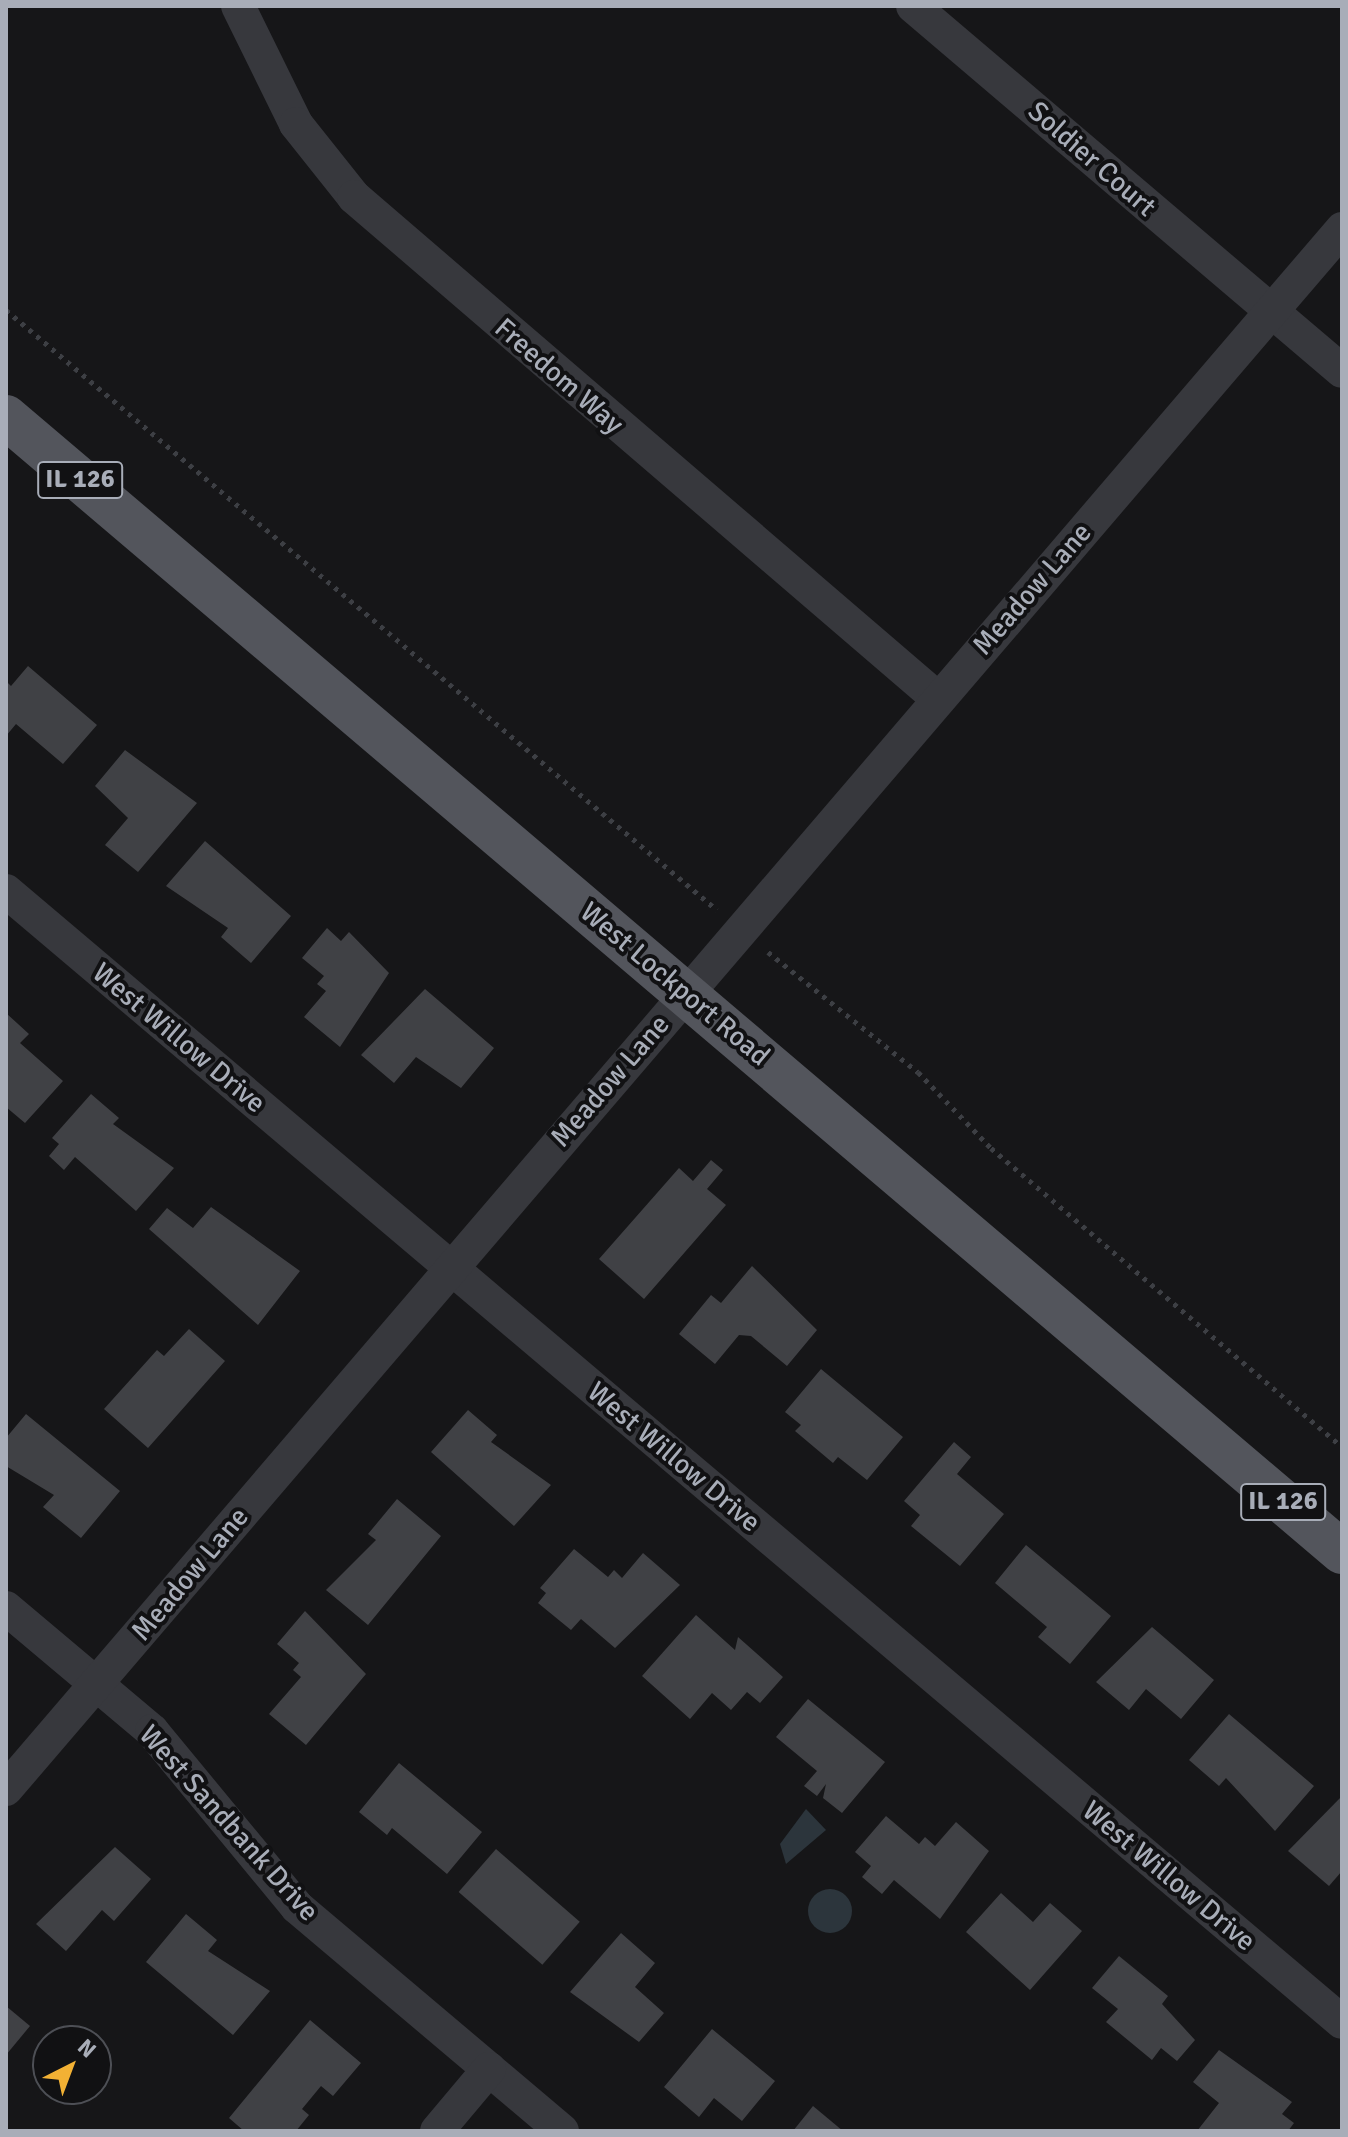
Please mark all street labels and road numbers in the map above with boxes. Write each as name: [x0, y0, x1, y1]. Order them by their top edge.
street label: Soldier Court: [1021, 94, 1163, 224]
street label: Freedom Way: [488, 311, 630, 441]
road number: IL 126: [36, 458, 124, 502]
street label: Meadow Lane: [966, 516, 1098, 662]
street label: West Lockport Road: [574, 895, 776, 1073]
street label: West Willow Drive: [86, 956, 272, 1120]
street label: Meadow Lane: [544, 1008, 676, 1154]
street label: West Willow Drive: [581, 1375, 767, 1539]
road number: IL 126: [1239, 1480, 1327, 1524]
street label: Meadow Lane: [124, 1500, 256, 1648]
street label: West Sandbank Drive: [132, 1718, 326, 1928]
street label: West Willow Drive: [1076, 1794, 1262, 1958]

